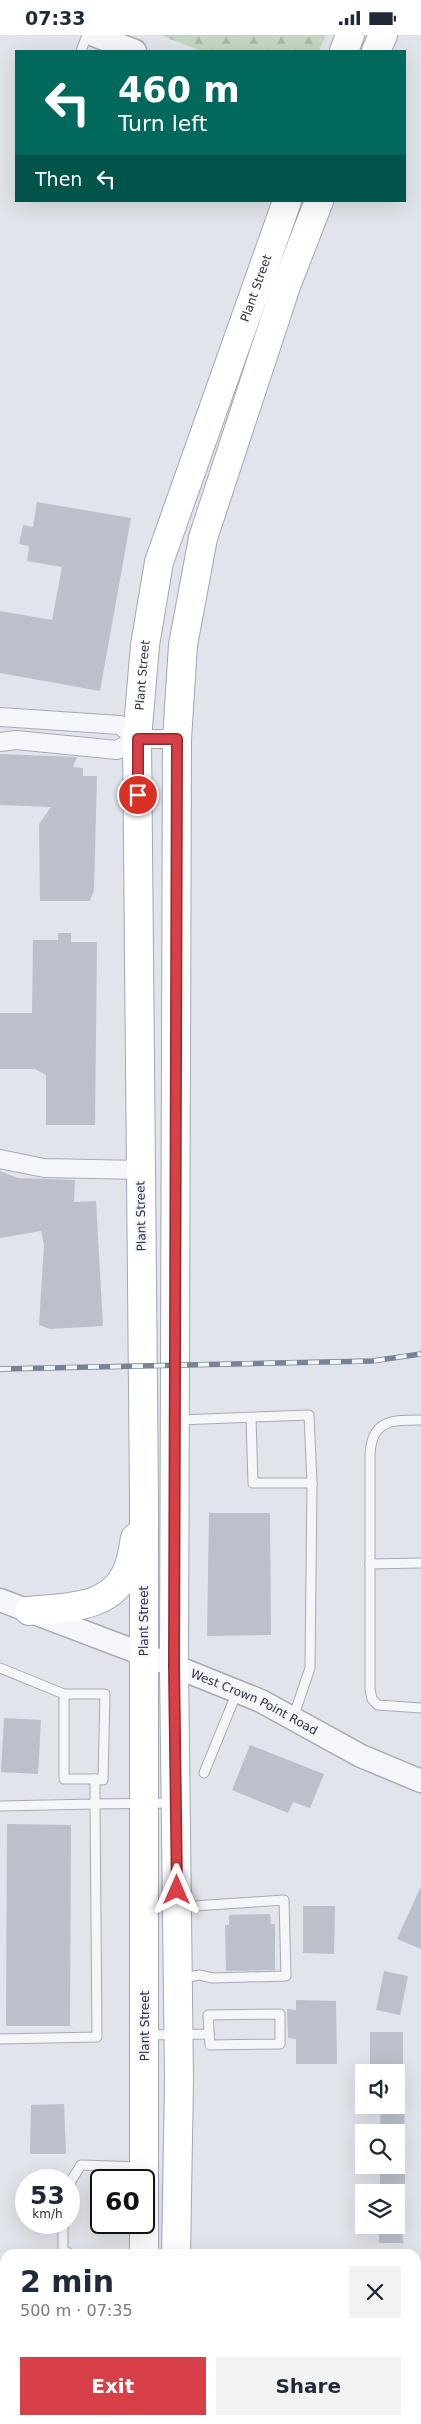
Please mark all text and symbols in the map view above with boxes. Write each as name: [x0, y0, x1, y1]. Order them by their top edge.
text: 07:33: [25, 7, 85, 29]
icon: left: [35, 70, 100, 135]
text: 460 m: [118, 70, 240, 110]
text: Turn left: [118, 111, 207, 136]
icon: left: [92, 165, 120, 193]
text: Then: [35, 168, 82, 190]
street label: Plant Street: [238, 252, 275, 324]
street label: Plant Street: [132, 639, 153, 711]
pin: [117, 774, 159, 816]
icon: arrive: [124, 781, 152, 809]
street label: Plant Street: [133, 1180, 149, 1251]
street label: Plant Street: [137, 1585, 151, 1656]
street label: West Crown Point Road: [189, 1666, 320, 1738]
position arrow: [150, 1863, 202, 1915]
street label: Plant Street: [138, 1990, 152, 2061]
map controls: [355, 2064, 405, 2234]
button: sound: [355, 2064, 405, 2114]
button: search: [355, 2124, 405, 2174]
speed limit sign: 60: [90, 2169, 155, 2234]
text: 53: [30, 2181, 65, 2210]
button: layers: [355, 2184, 405, 2234]
text: km/h: [32, 2207, 63, 2221]
text: 2 min: [20, 2264, 114, 2299]
button: close: [349, 2266, 401, 2318]
text: 500 m · 07:35: [20, 2301, 133, 2320]
button: Exit: [20, 2357, 206, 2415]
button: Share: [216, 2357, 401, 2415]

